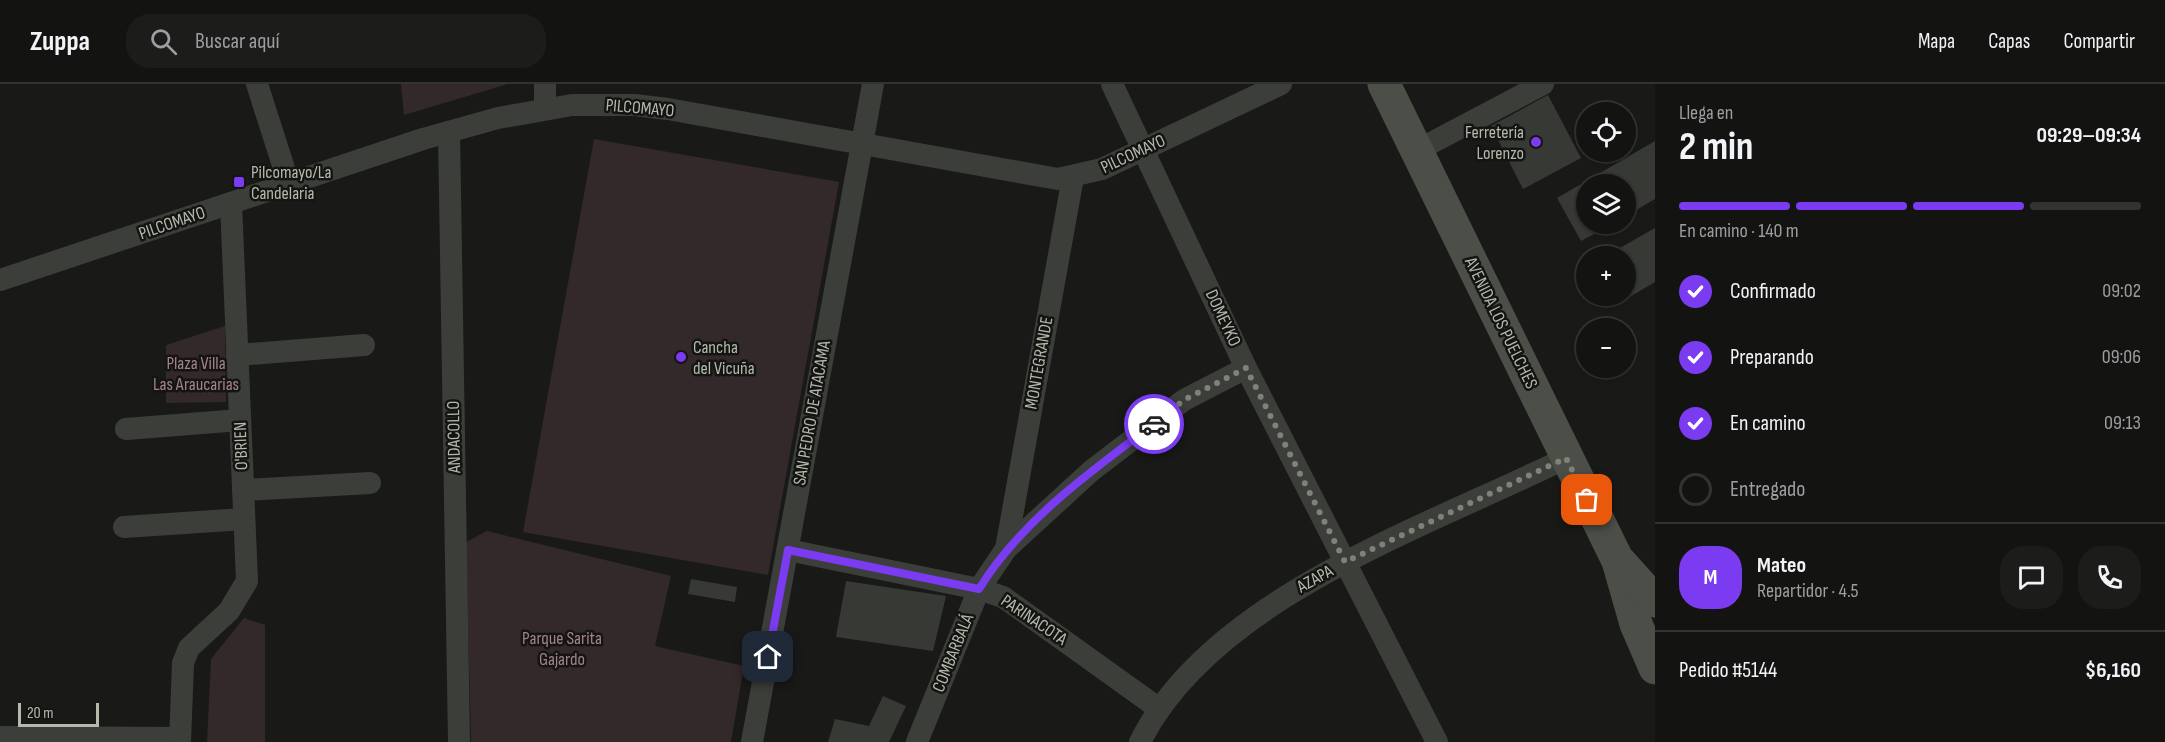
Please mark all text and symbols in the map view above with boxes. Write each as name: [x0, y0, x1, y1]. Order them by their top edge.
search box: [126, 14, 546, 68]
text: Zuppa: [30, 25, 90, 58]
icon: search: [147, 25, 180, 58]
text: Buscar aquí: [195, 28, 280, 55]
text: Mapa: [1918, 29, 1955, 54]
text: Capas: [1988, 29, 2030, 54]
text: Compartir: [2063, 29, 2135, 54]
street label: PILCOMAYO: [605, 95, 675, 121]
text: Llega en: [1679, 101, 1733, 125]
map controls: [1576, 102, 1636, 378]
button: locate: [1576, 102, 1636, 162]
place label: Ferretería Lorenzo: [1465, 122, 1524, 164]
text: 09:29–09:34: [2036, 122, 2141, 149]
text: 2 min: [1679, 124, 1753, 171]
street label: PILCOMAYO: [1097, 130, 1169, 178]
marker: Ferretería Lorenzo: [1529, 135, 1543, 149]
place label: Pilcomayo/La Candelaria: [251, 162, 331, 204]
button: layers: [1576, 174, 1636, 234]
marker: Pilcomayo/La Candelaria: [232, 175, 246, 189]
street label: PILCOMAYO: [136, 202, 208, 244]
text: En camino · 140 m: [1679, 219, 1798, 243]
button: +: [1576, 246, 1636, 306]
street label: AVENIDA LOS PUELCHES: [1460, 253, 1542, 392]
icon: check: [1679, 275, 1712, 308]
text: Confirmado: [1730, 278, 1816, 305]
text: 09:02: [2102, 279, 2141, 303]
street label: DOMEYKO: [1201, 286, 1245, 350]
street label: MONTEGRANDE: [1021, 315, 1057, 411]
button: −: [1576, 318, 1636, 378]
place label: Cancha del Vicuña: [693, 337, 755, 379]
street label: SAN PEDRO DE ATACAMA: [789, 339, 835, 487]
icon: check: [1679, 341, 1712, 374]
text: Preparando: [1730, 344, 1814, 371]
text: 09:06: [2102, 345, 2141, 369]
marker: Cancha del Vicuña: [674, 350, 688, 364]
park label: Plaza Villa Las Araucarias: [153, 353, 239, 395]
courier: [1124, 394, 1184, 454]
street label: ANDACOLLO: [443, 401, 465, 474]
icon: check: [1679, 407, 1712, 440]
icon: car: [1138, 408, 1171, 441]
text: En camino: [1730, 410, 1806, 437]
text: 09:13: [2104, 411, 2141, 435]
street label: O'BRIEN: [230, 422, 252, 470]
pin: [1561, 474, 1612, 525]
text: Entregado: [1730, 476, 1805, 503]
icon: bag: [1570, 483, 1603, 516]
button: chat: [2000, 546, 2063, 609]
button: phone: [2078, 546, 2141, 609]
text: Mateo: [1757, 552, 1806, 579]
street label: AZAPA: [1292, 560, 1337, 598]
text: M: [1704, 564, 1717, 591]
text: Repartidor · 4.5: [1757, 579, 1859, 603]
street label: PARINACOTA: [997, 590, 1071, 650]
street label: COMBARBALÁ: [928, 611, 978, 695]
park label: Parque Sarita Gajardo: [522, 628, 602, 670]
pin: [742, 631, 793, 682]
icon: home: [751, 640, 784, 673]
text: Pedido #5144: [1679, 657, 1777, 684]
text: $6,160: [2085, 657, 2141, 684]
scale bar: [18, 700, 99, 728]
text: 20 m: [27, 704, 54, 723]

